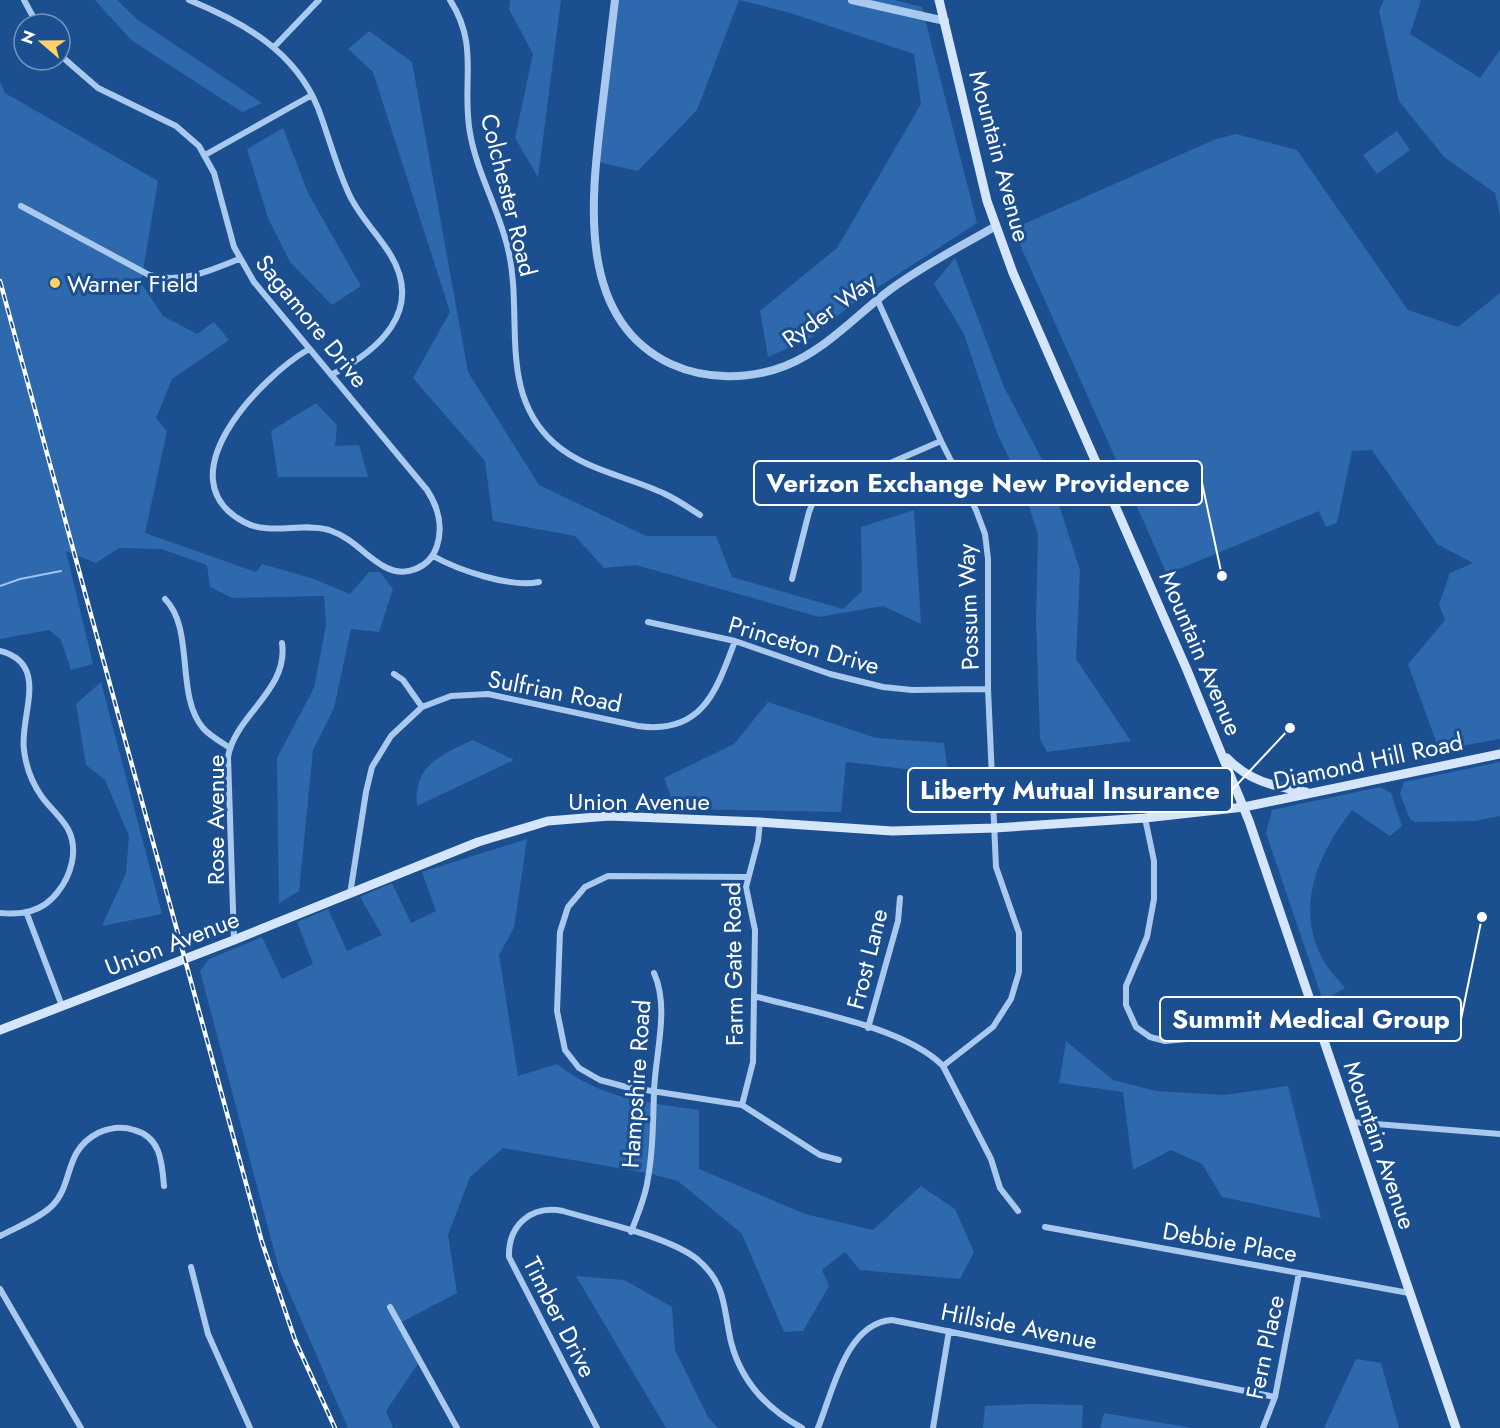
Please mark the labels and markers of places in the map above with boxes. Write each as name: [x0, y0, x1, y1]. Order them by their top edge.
place label: Warner Field: [67, 266, 198, 301]
marker: Warner Field: [48, 276, 62, 290]
callout: Verizon Exchange New Providence: [754, 461, 1202, 505]
callout: Liberty Mutual Insurance: [908, 768, 1232, 812]
callout: Summit Medical Group: [1160, 997, 1461, 1041]

